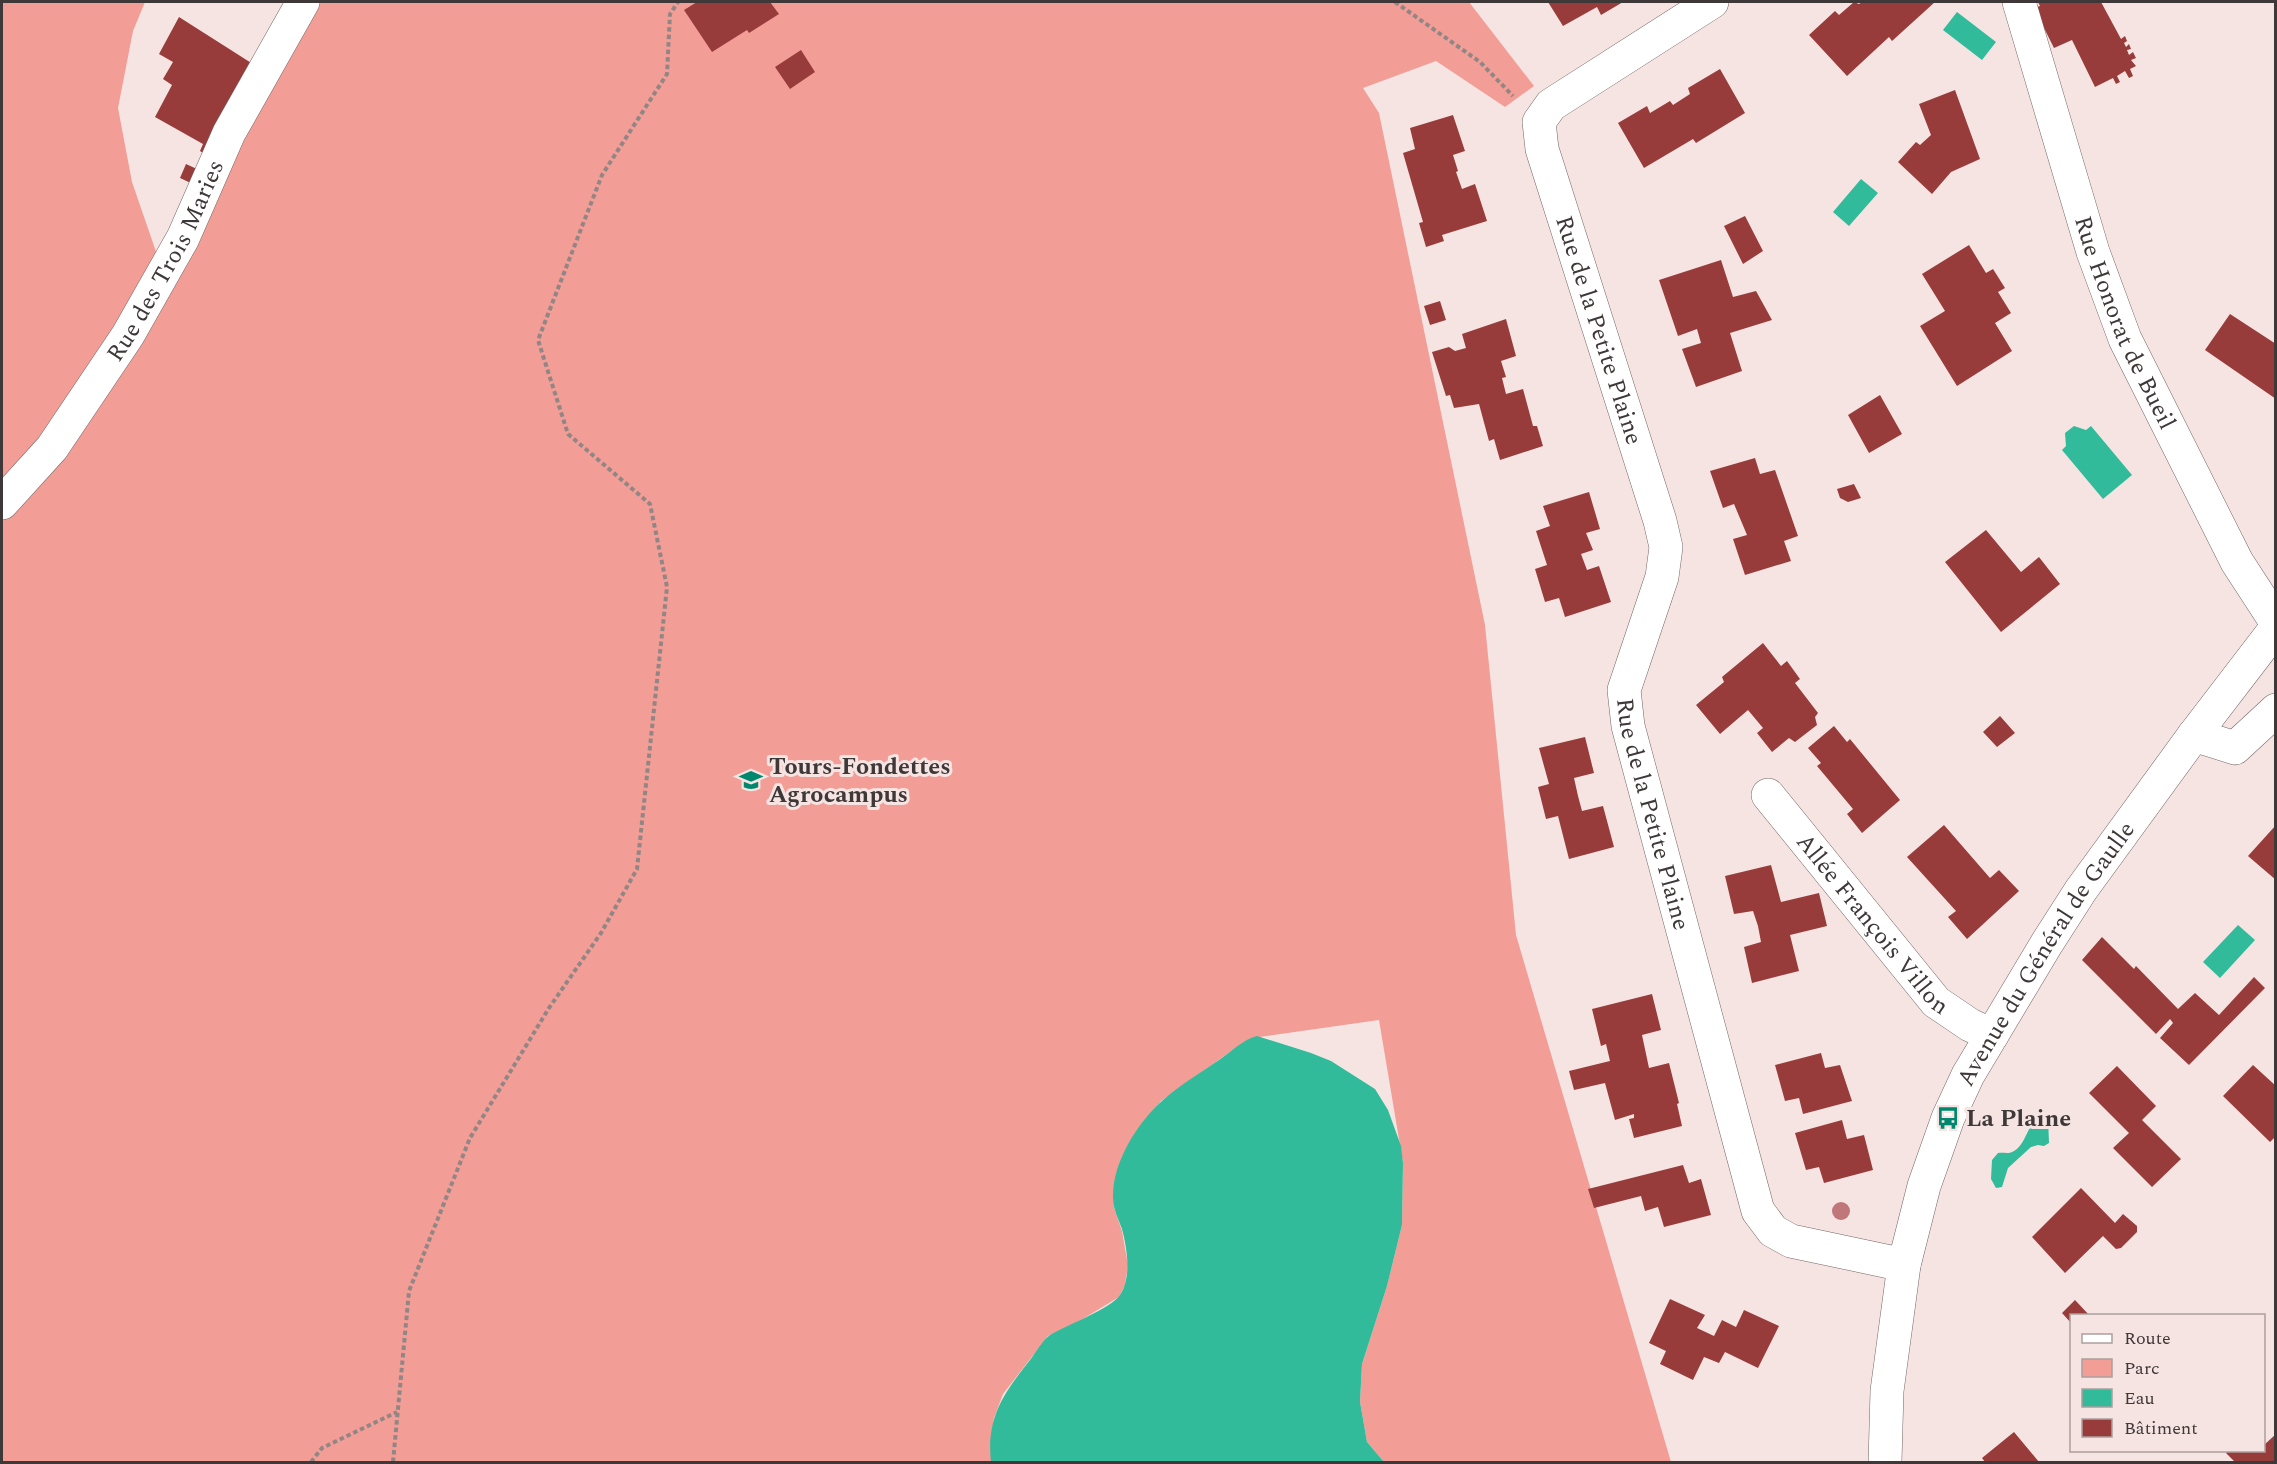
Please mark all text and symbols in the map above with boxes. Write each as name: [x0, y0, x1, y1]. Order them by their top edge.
street label: Rue des Trois Maries: [98, 154, 234, 369]
street label: Rue de la Petite Plaine: [1545, 211, 1652, 450]
street label: Rue Honorat de Bueil: [2064, 212, 2185, 436]
street label: Rue de la Petite Plaine: [1606, 696, 1699, 934]
place label: Tours-Fondettes Agrocampus: [769, 749, 951, 813]
school or university icon: Tours-Fondettes Agrocampus: [738, 767, 764, 793]
street label: Avenue du Général de Gaulle: [1948, 814, 2144, 1093]
street label: Allée François Villon: [1787, 826, 1956, 1025]
place label: La Plaine: [1966, 1101, 2071, 1137]
bus stop icon: La Plaine: [1935, 1105, 1961, 1131]
legend: [2070, 1314, 2265, 1452]
text: Route: [2124, 1325, 2171, 1352]
text: Parc: [2124, 1355, 2160, 1382]
text: Eau: [2124, 1385, 2155, 1412]
text: Bâtiment: [2124, 1415, 2198, 1442]

